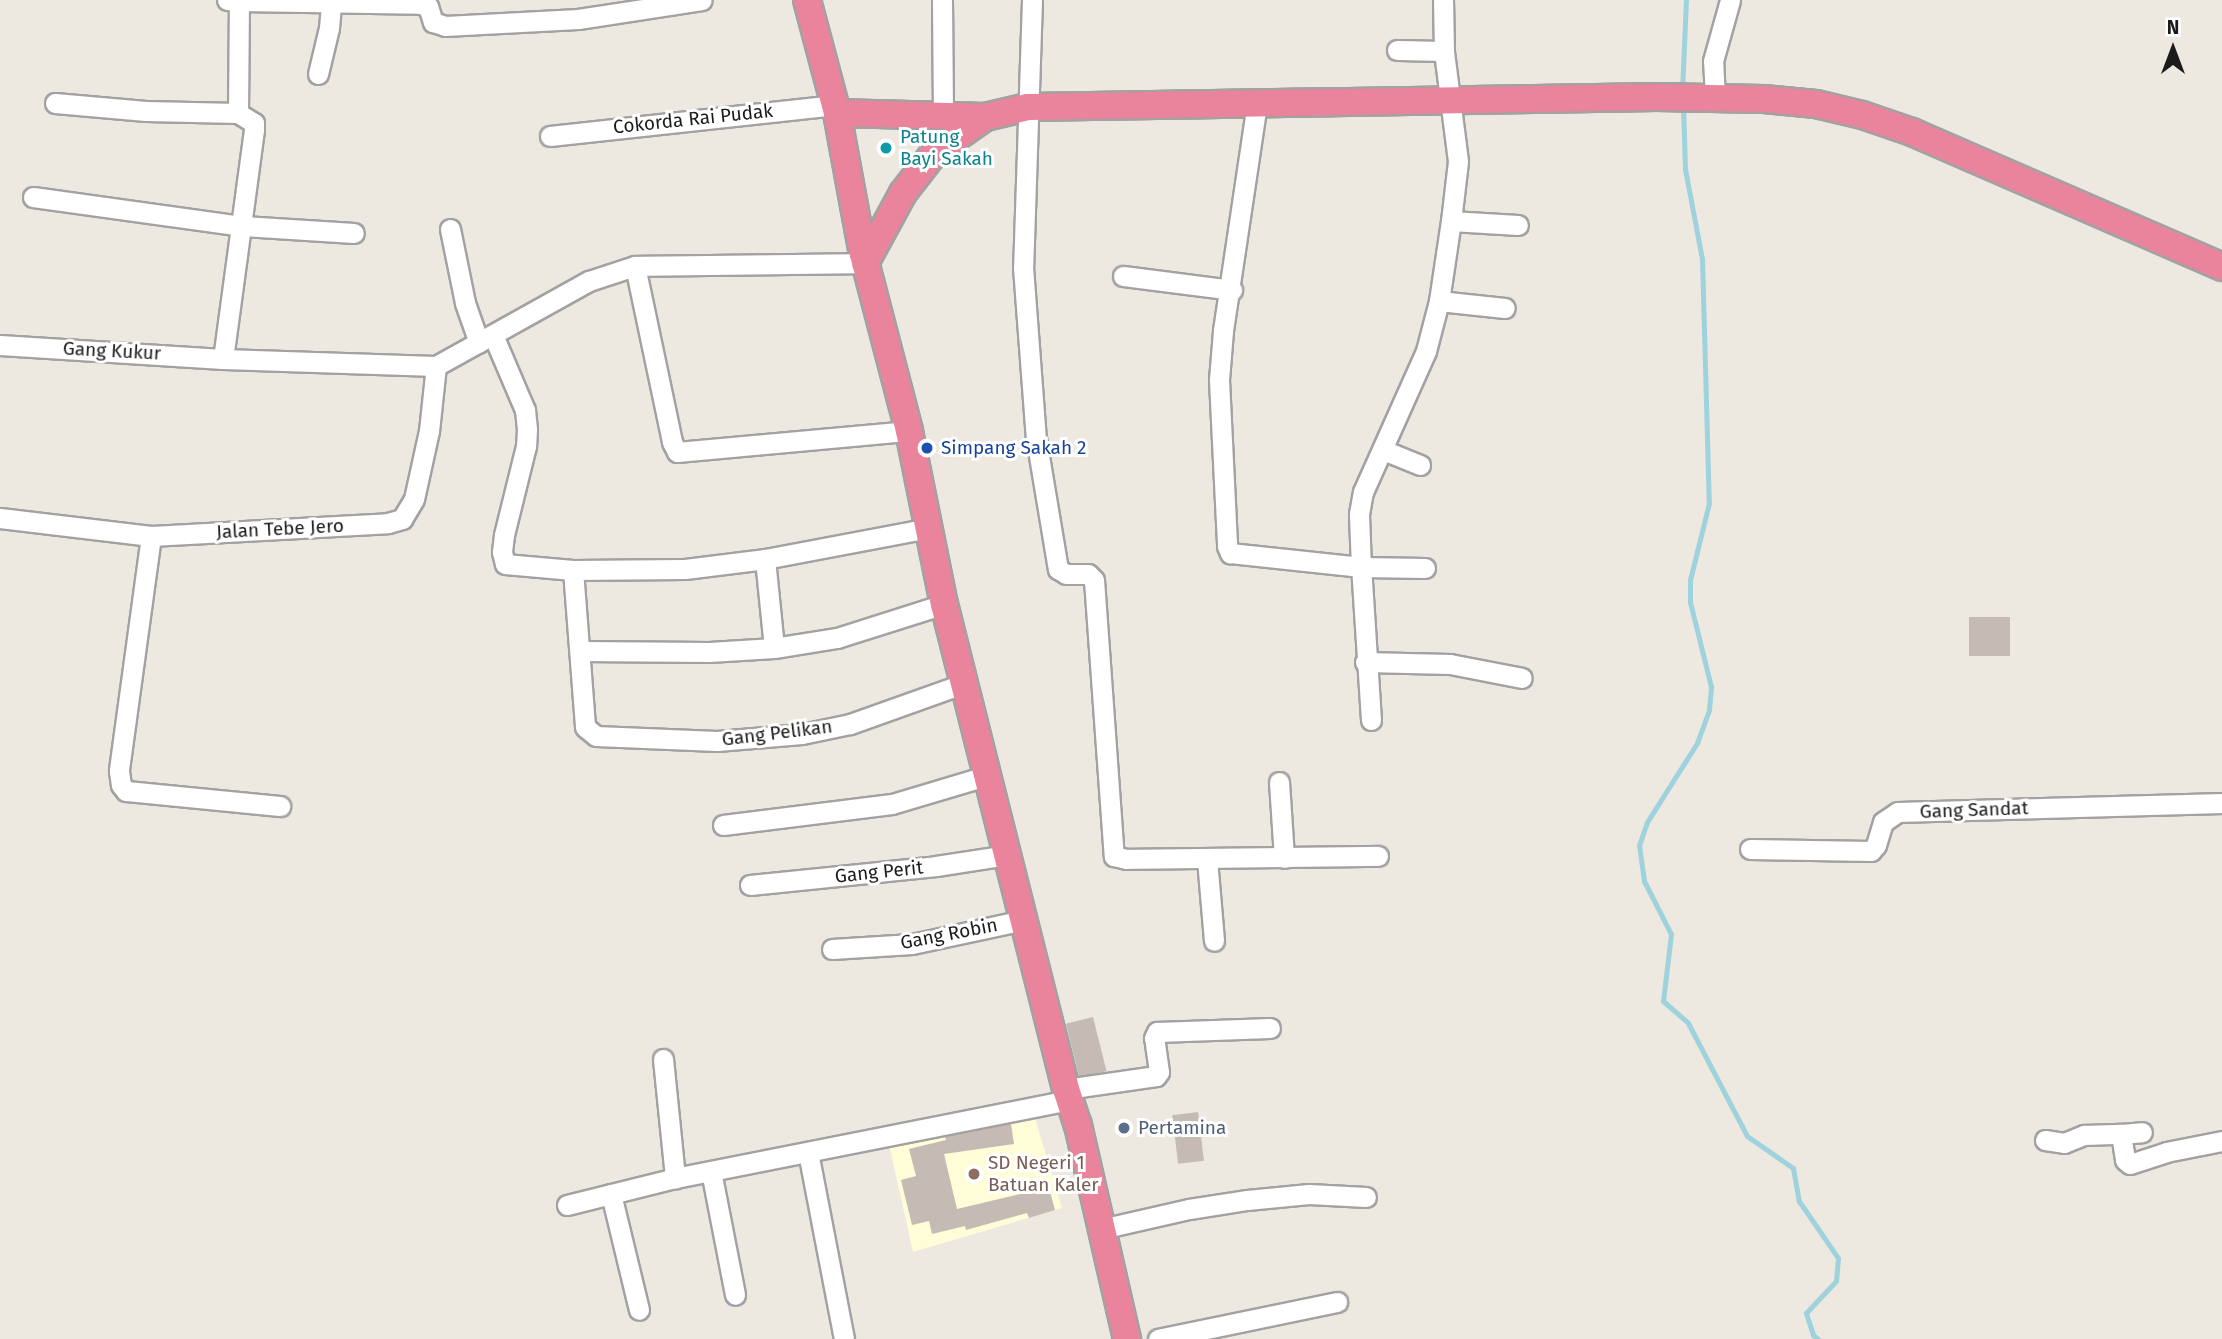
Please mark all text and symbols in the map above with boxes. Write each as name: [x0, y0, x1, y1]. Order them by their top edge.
north arrow: [2138, 14, 2208, 84]
text: N: [2167, 16, 2179, 39]
street label: Cokorda Rai Pudak: [612, 99, 774, 139]
place label: Patung Bayi Sakah: [900, 126, 993, 170]
marker: Patung Bayi Sakah: [878, 140, 894, 156]
street label: Gang Kukur: [62, 337, 162, 365]
place label: Simpang Sakah 2: [941, 437, 1087, 459]
marker: Simpang Sakah 2: [919, 440, 935, 456]
street label: Jalan Tebe Jero: [216, 514, 344, 544]
street label: Gang Pelikan: [721, 715, 833, 751]
street label: Gang Sandat: [1919, 797, 2029, 823]
street label: Gang Perit: [834, 856, 924, 888]
street label: Gang Robin: [899, 913, 999, 955]
place label: Pertamina: [1138, 1117, 1226, 1139]
marker: Pertamina: [1116, 1120, 1132, 1136]
place label: SD Negeri 1 Batuan Kaler: [988, 1152, 1099, 1196]
marker: SD Negeri 1 Batuan Kaler: [966, 1166, 982, 1182]

